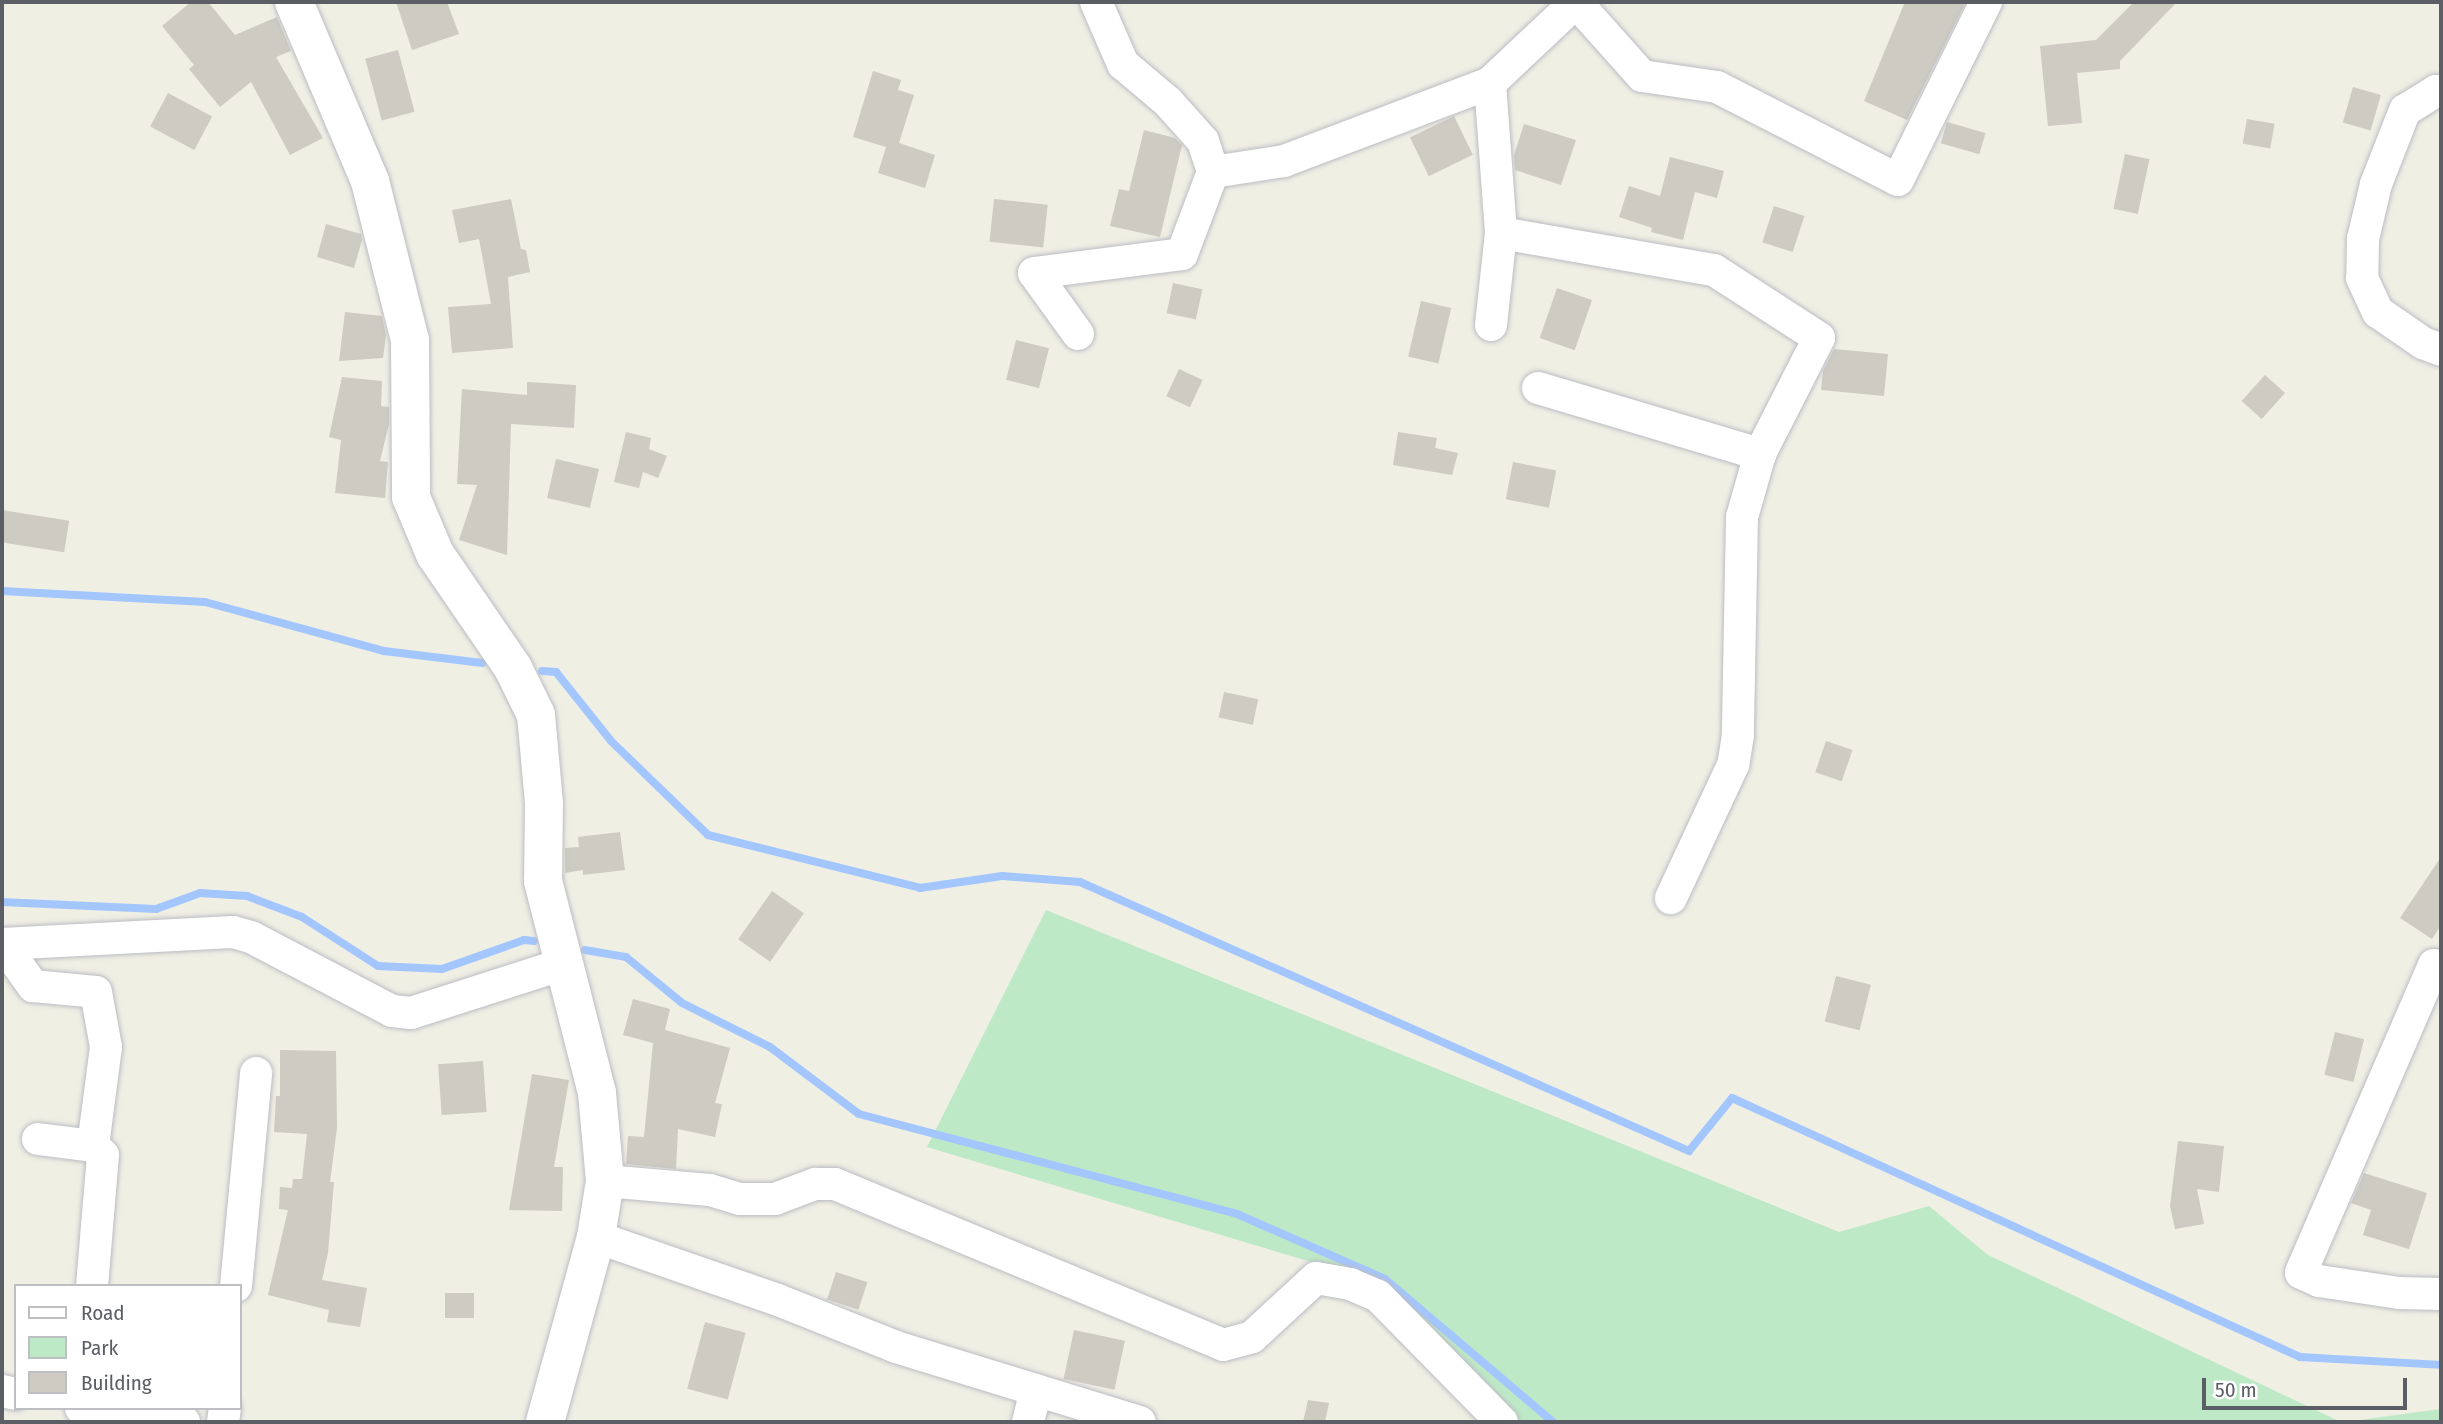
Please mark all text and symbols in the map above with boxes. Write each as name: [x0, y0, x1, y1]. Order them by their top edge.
legend: [14, 1284, 242, 1410]
text: Road: [81, 1300, 125, 1326]
text: Park: [81, 1335, 118, 1361]
scale bar: [2205, 1364, 2410, 1408]
text: Building: [81, 1370, 152, 1396]
text: 50 m: [2215, 1377, 2257, 1403]

